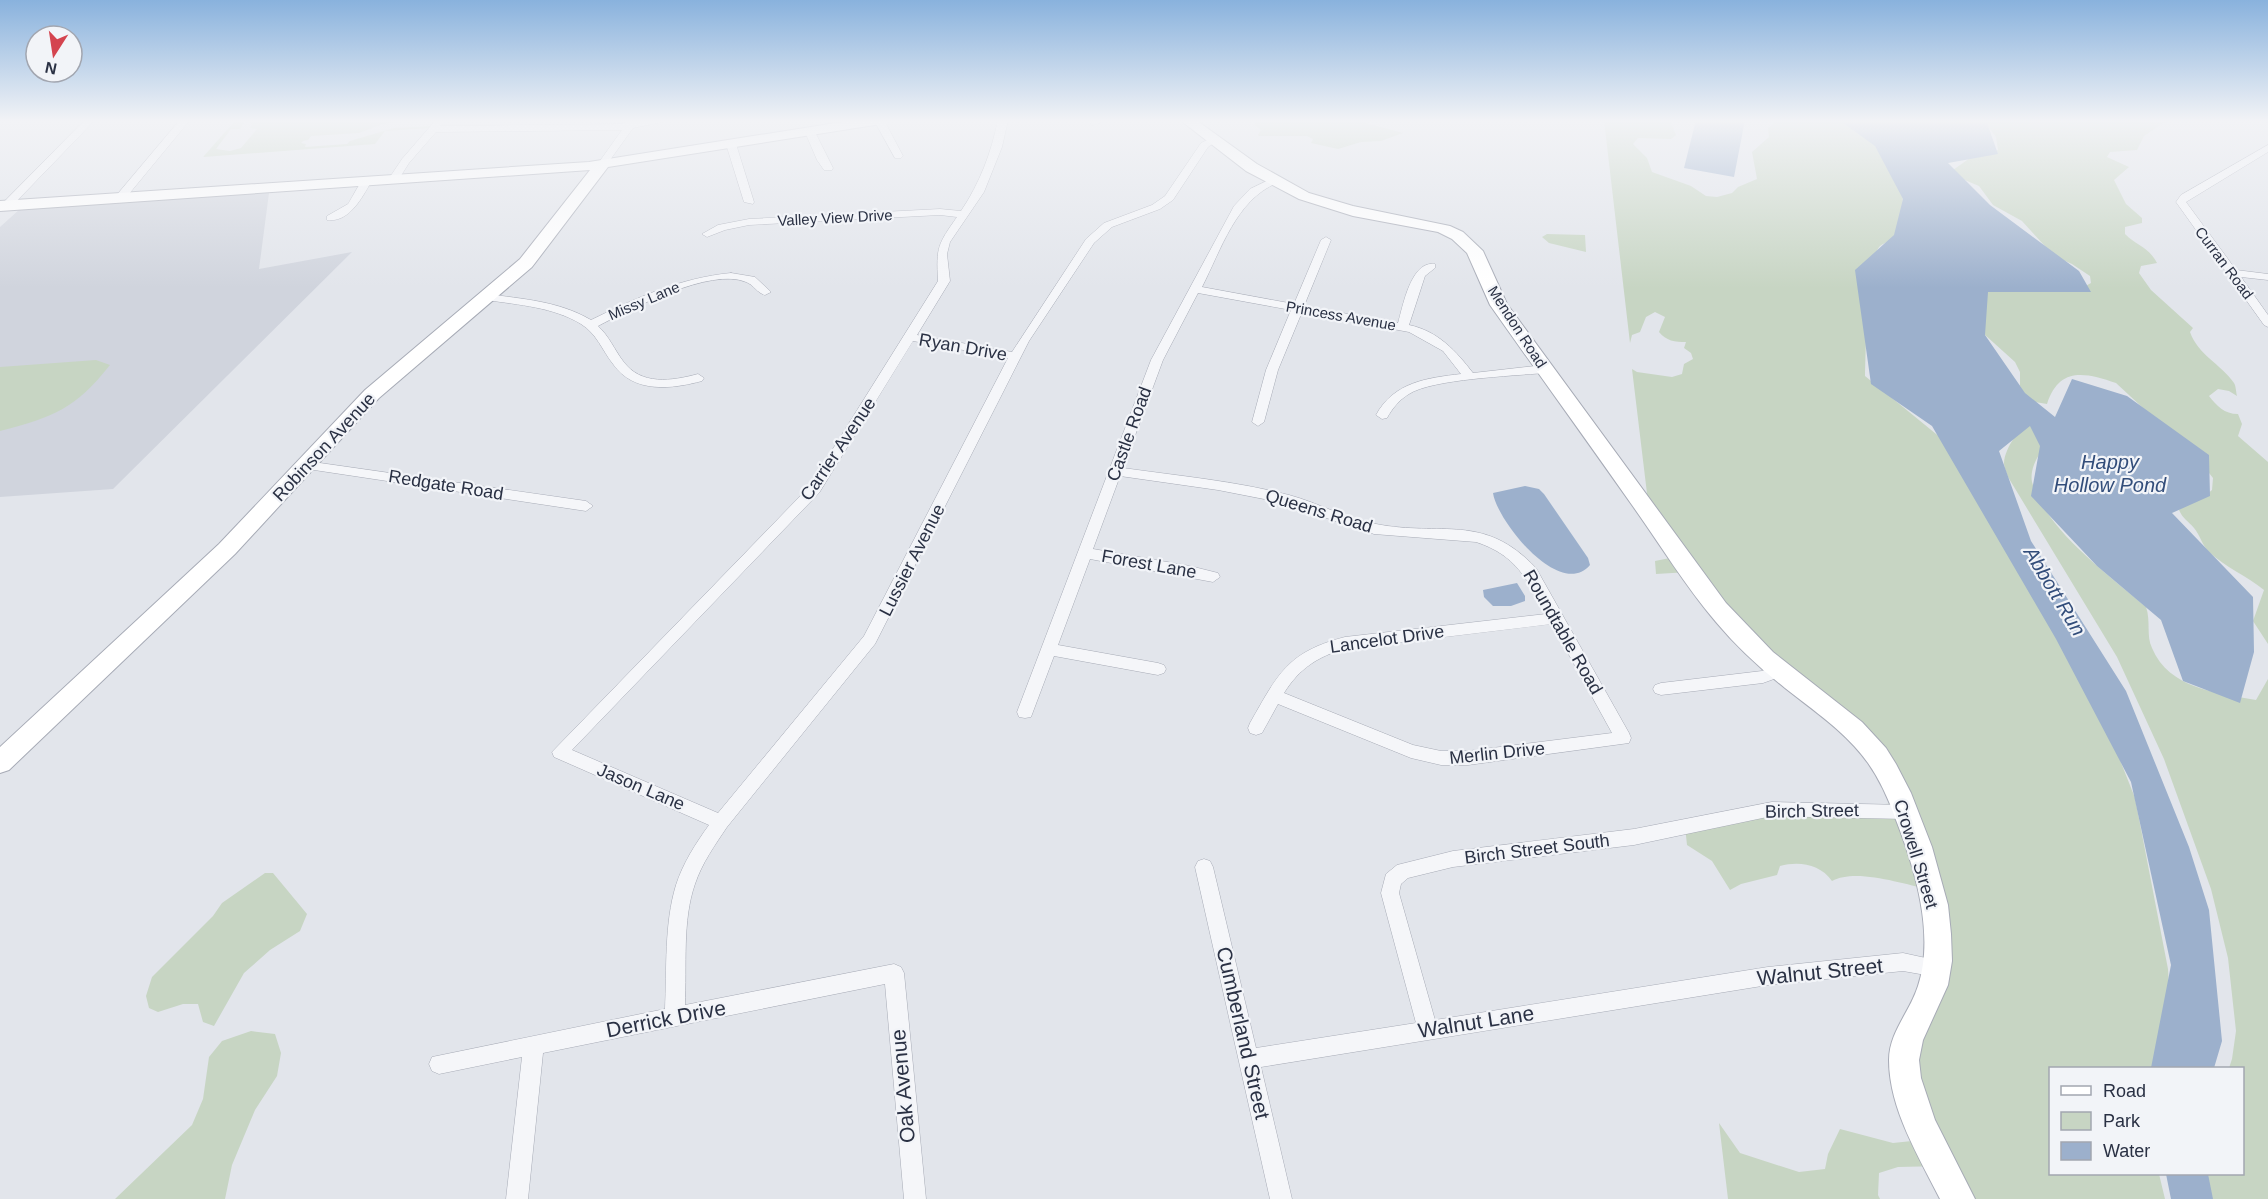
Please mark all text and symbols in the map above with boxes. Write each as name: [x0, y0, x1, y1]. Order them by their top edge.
north arrow: [24, 24, 84, 84]
text: N: [44, 59, 58, 78]
street label: Valley View Drive: [777, 206, 893, 229]
street label: Curran Road: [2192, 223, 2257, 302]
street label: Missy Lane: [606, 278, 682, 323]
street label: Mendon Road: [1485, 283, 1550, 371]
street label: Princess Avenue: [1285, 297, 1397, 334]
street label: Ryan Drive: [917, 329, 1009, 365]
street label: Castle Road: [1103, 384, 1155, 484]
street label: Robinson Avenue: [269, 389, 379, 505]
street label: Carrier Avenue: [796, 394, 880, 504]
water label: Happy Hollow Pond: [2054, 451, 2167, 496]
street label: Redgate Road: [387, 466, 505, 504]
street label: Queens Road: [1263, 485, 1375, 537]
street label: Lussier Avenue: [875, 501, 949, 619]
water label: Abbott Run: [2019, 542, 2090, 640]
street label: Forest Lane: [1100, 546, 1198, 582]
street label: Roundtable Road: [1519, 566, 1607, 698]
street label: Lancelot Drive: [1329, 621, 1445, 657]
street label: Merlin Drive: [1448, 738, 1546, 768]
street label: Jason Lane: [594, 760, 688, 814]
street label: Crowell Street: [1890, 797, 1942, 911]
street label: Birch Street: [1765, 800, 1859, 822]
street label: Birch Street South: [1463, 830, 1611, 868]
street label: Cumberland Street: [1212, 944, 1275, 1121]
street label: Walnut Street: [1756, 953, 1884, 990]
street label: Derrick Drive: [604, 996, 728, 1041]
street label: Walnut Lane: [1416, 1001, 1536, 1042]
street label: Oak Avenue: [886, 1028, 919, 1144]
legend: [2049, 1067, 2244, 1175]
text: Road: [2103, 1081, 2146, 1101]
text: Park: [2103, 1111, 2141, 1131]
text: Water: [2103, 1141, 2150, 1161]

